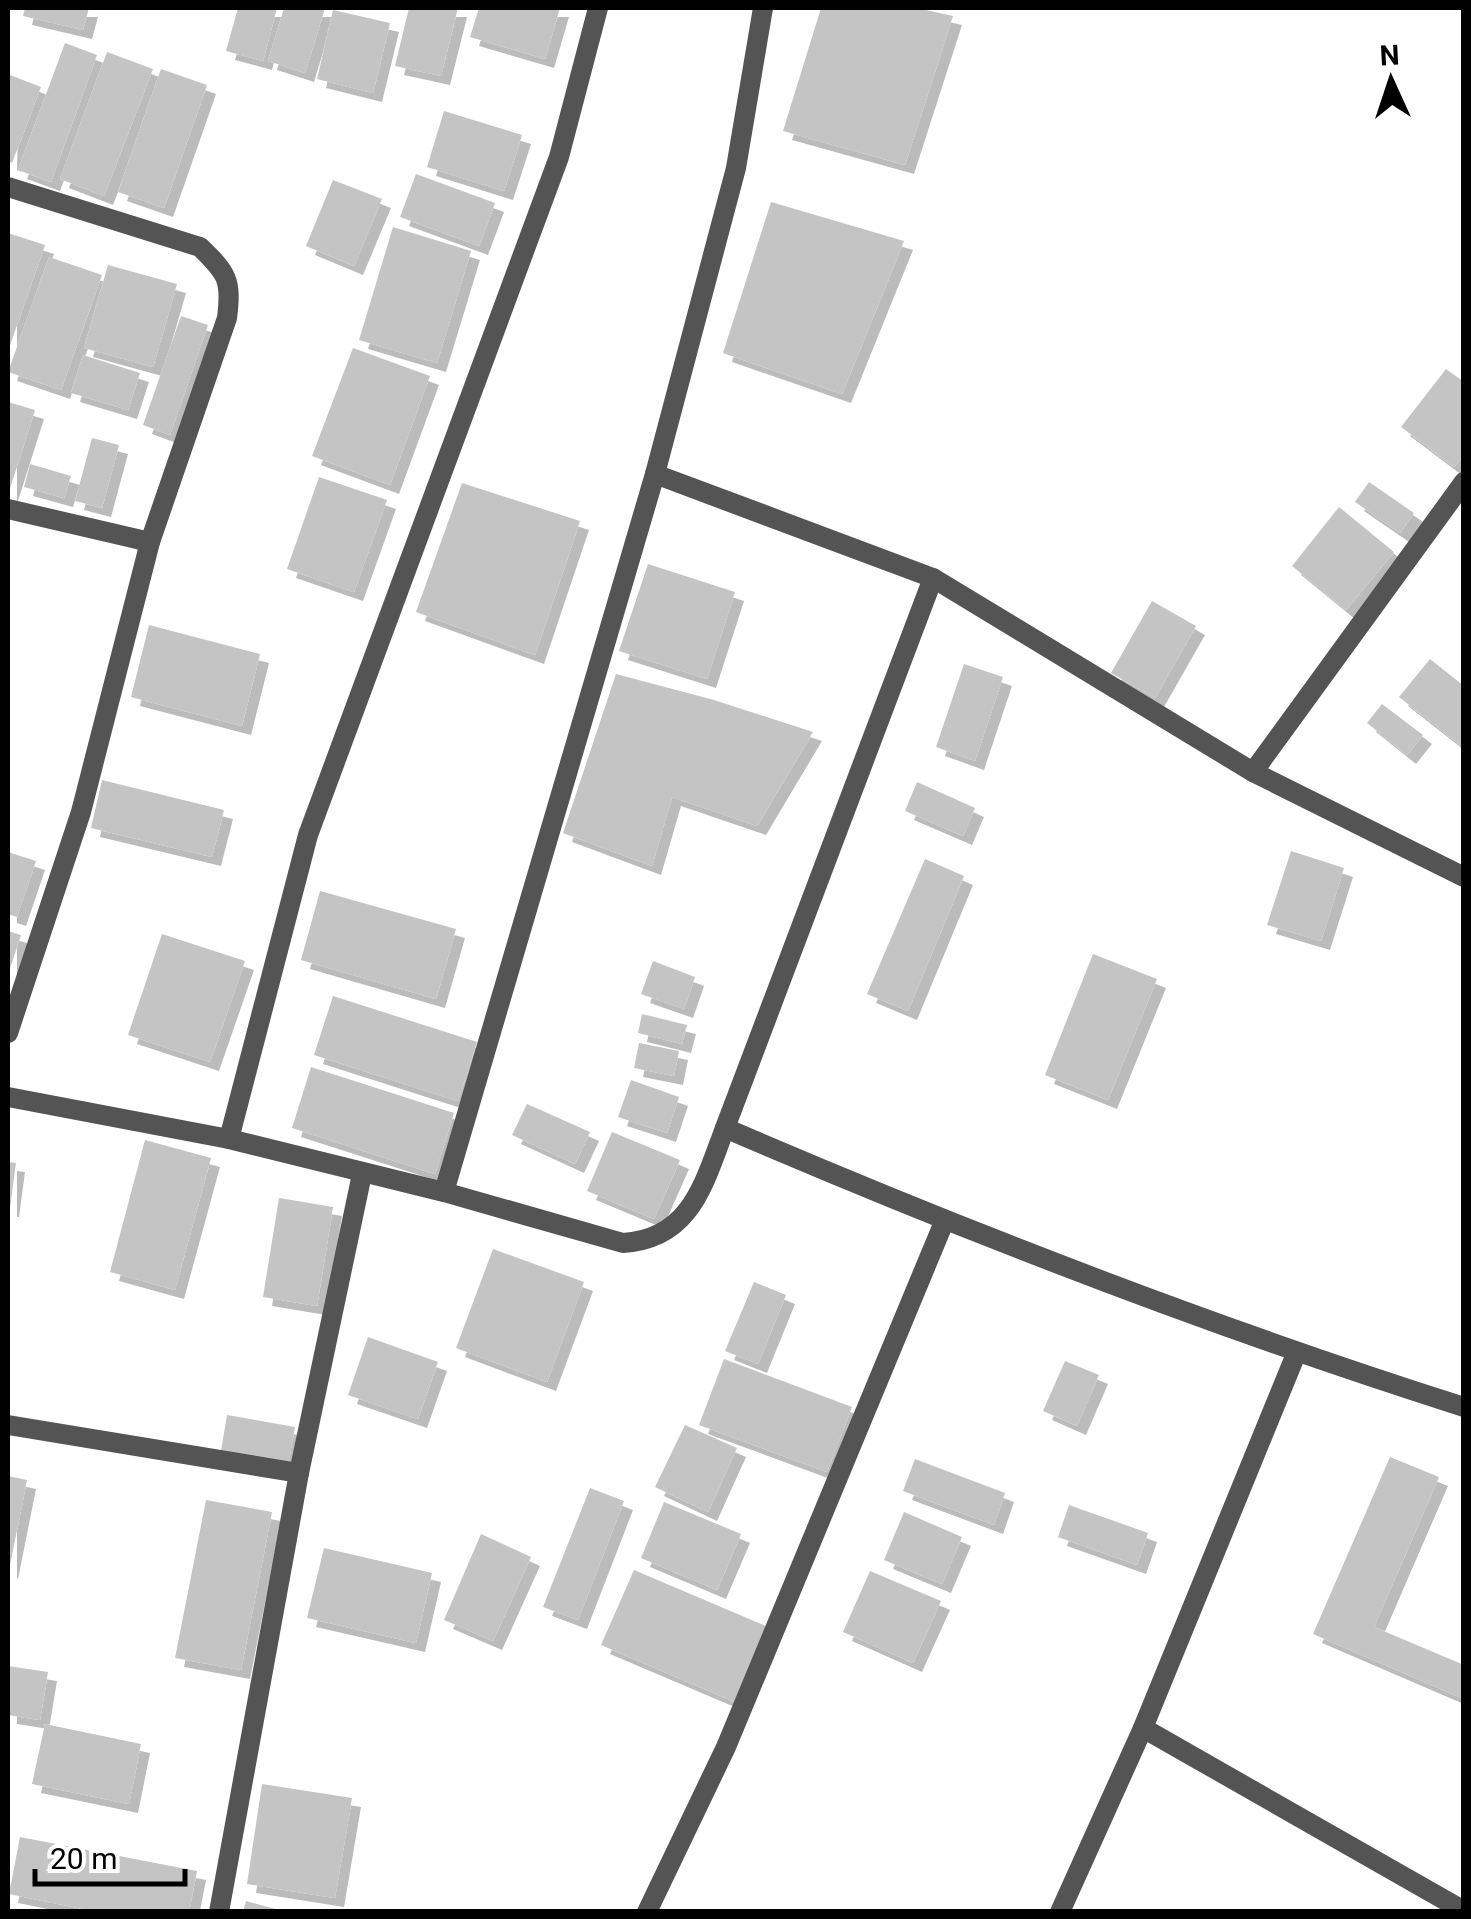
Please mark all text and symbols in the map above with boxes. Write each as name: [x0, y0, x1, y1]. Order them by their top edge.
north arrow: [1341, 30, 1441, 130]
text: N: [1379, 39, 1400, 73]
scale bar: [35, 1824, 185, 1886]
text: 20 m: [50, 1841, 117, 1876]

